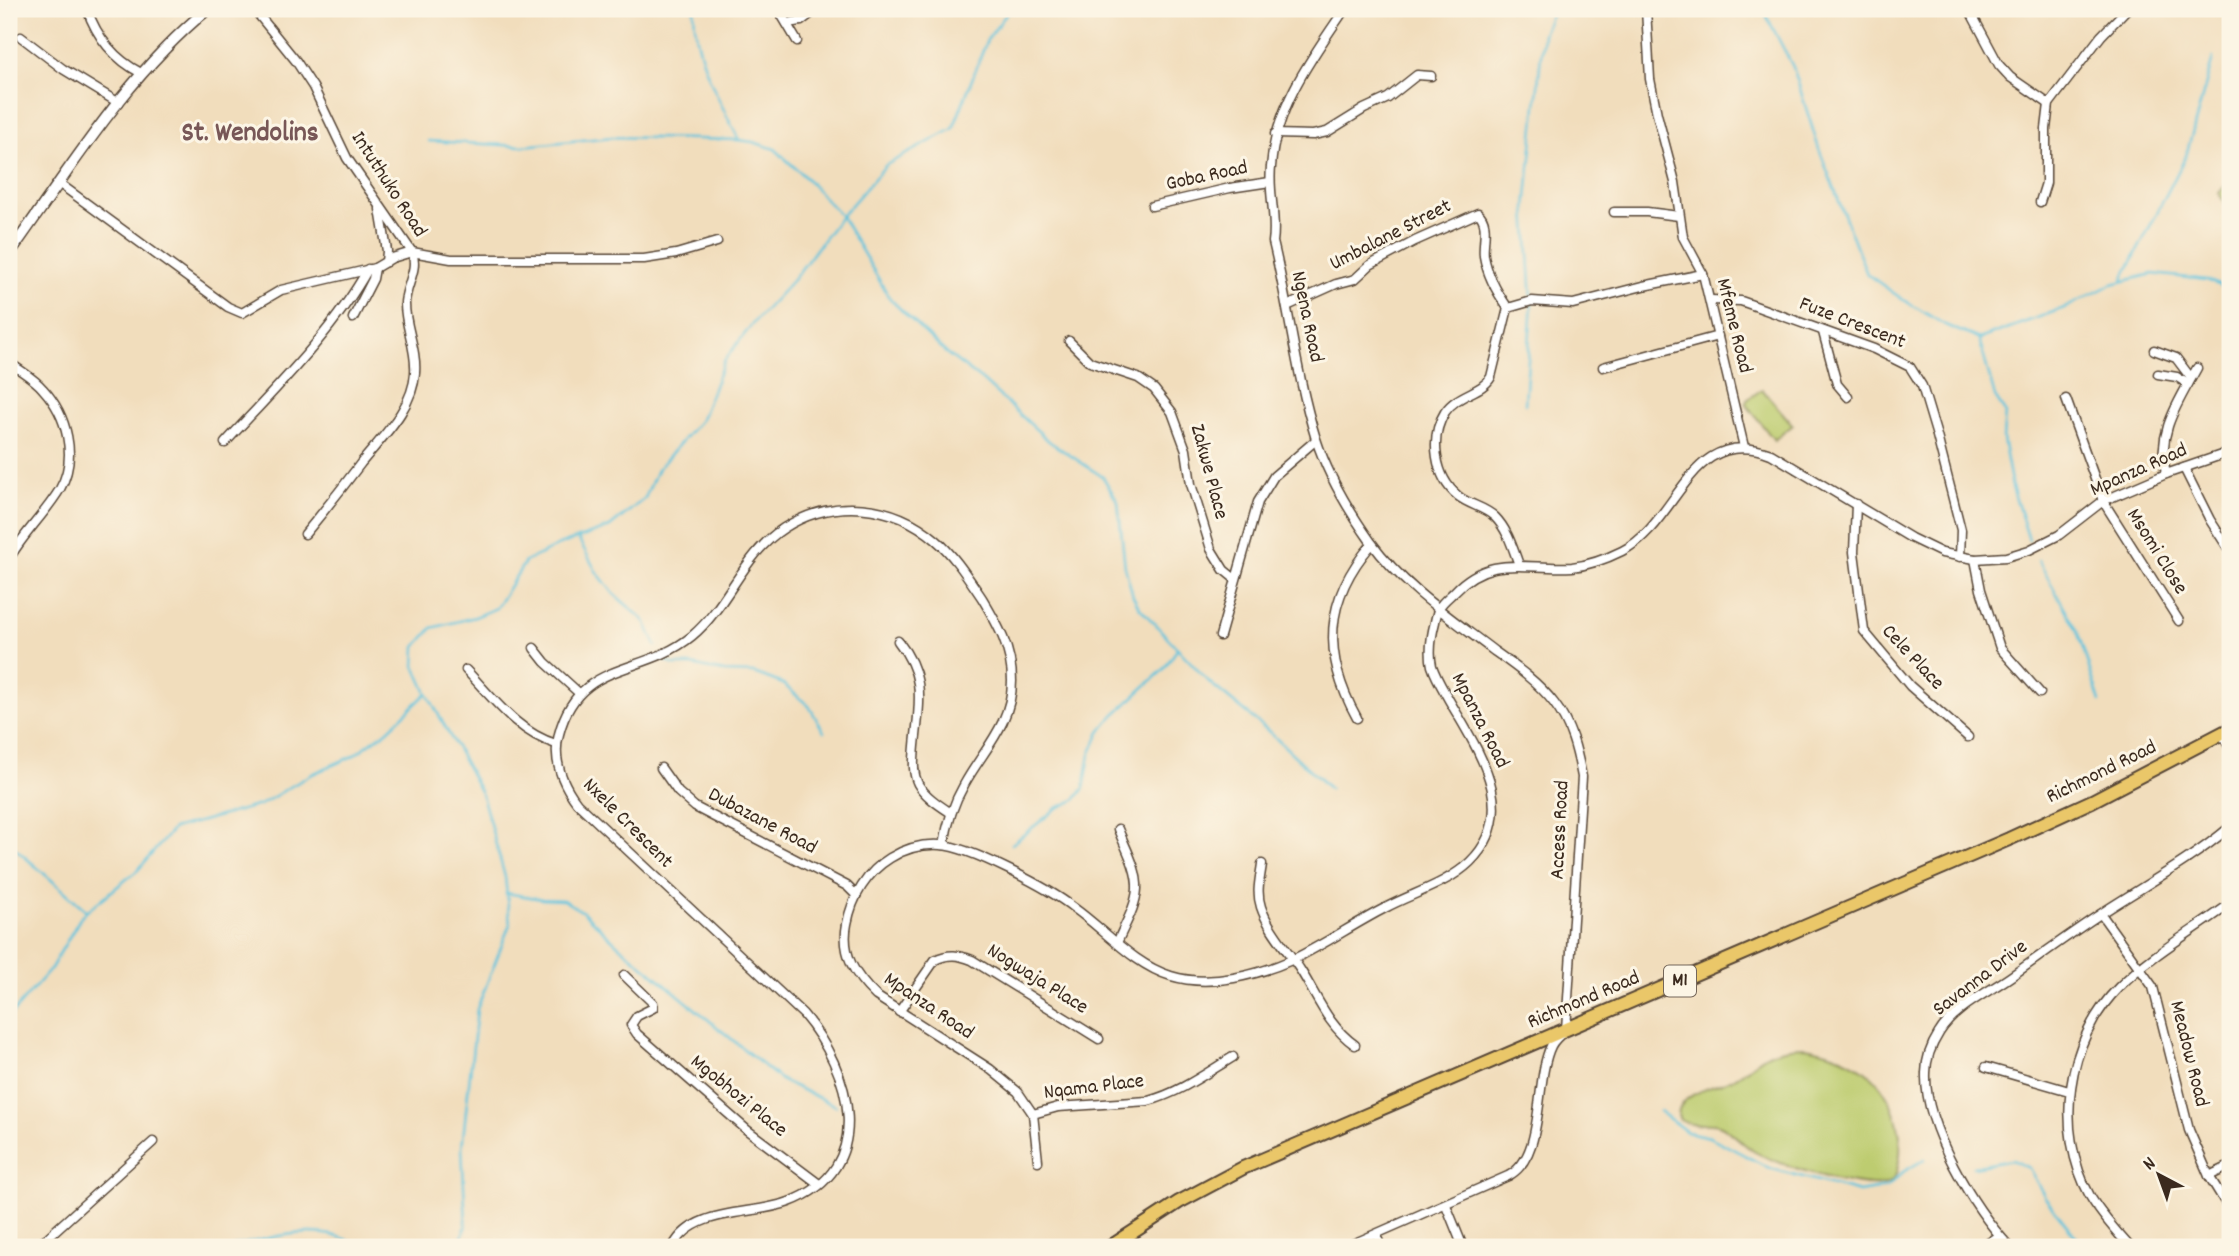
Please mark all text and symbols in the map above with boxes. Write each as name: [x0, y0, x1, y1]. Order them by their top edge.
district label: St. Wendolins: [181, 115, 319, 155]
street label: Intuthuko Road: [342, 126, 434, 244]
street label: Goba Road: [1163, 154, 1251, 200]
street label: Umbalane Street: [1325, 192, 1457, 280]
street label: Ngena Road: [1282, 269, 1330, 365]
street label: Mfeme Road: [1707, 275, 1759, 377]
street label: Fuze Crescent: [1794, 290, 1910, 358]
street label: Zakwe Place: [1181, 421, 1235, 523]
street label: Mpanza Road: [2086, 436, 2192, 506]
street label: Msomi Close: [2118, 503, 2194, 601]
street label: Cele Place: [1873, 618, 1951, 698]
street label: Mpanza Road: [1442, 668, 1516, 774]
street label: Richmond Road: [2042, 733, 2162, 813]
street label: Nxele Crescent: [575, 772, 679, 876]
street label: Access Road: [1543, 780, 1579, 880]
street label: Dubazane Road: [702, 781, 822, 863]
street label: Savanna Drive: [1927, 933, 2035, 1025]
street label: Nogwaja Place: [980, 937, 1094, 1023]
street label: Richmond Road: [1523, 964, 1645, 1038]
road number: M1: [1664, 965, 1696, 996]
street label: Mpanza Road: [877, 966, 979, 1048]
street label: Meadow Road: [2160, 998, 2216, 1110]
street label: Mgobhozi Place: [683, 1048, 793, 1146]
street label: Nqama Place: [1042, 1067, 1146, 1109]
north arrow: [2124, 1140, 2194, 1210]
text: N: [2138, 1152, 2163, 1178]

